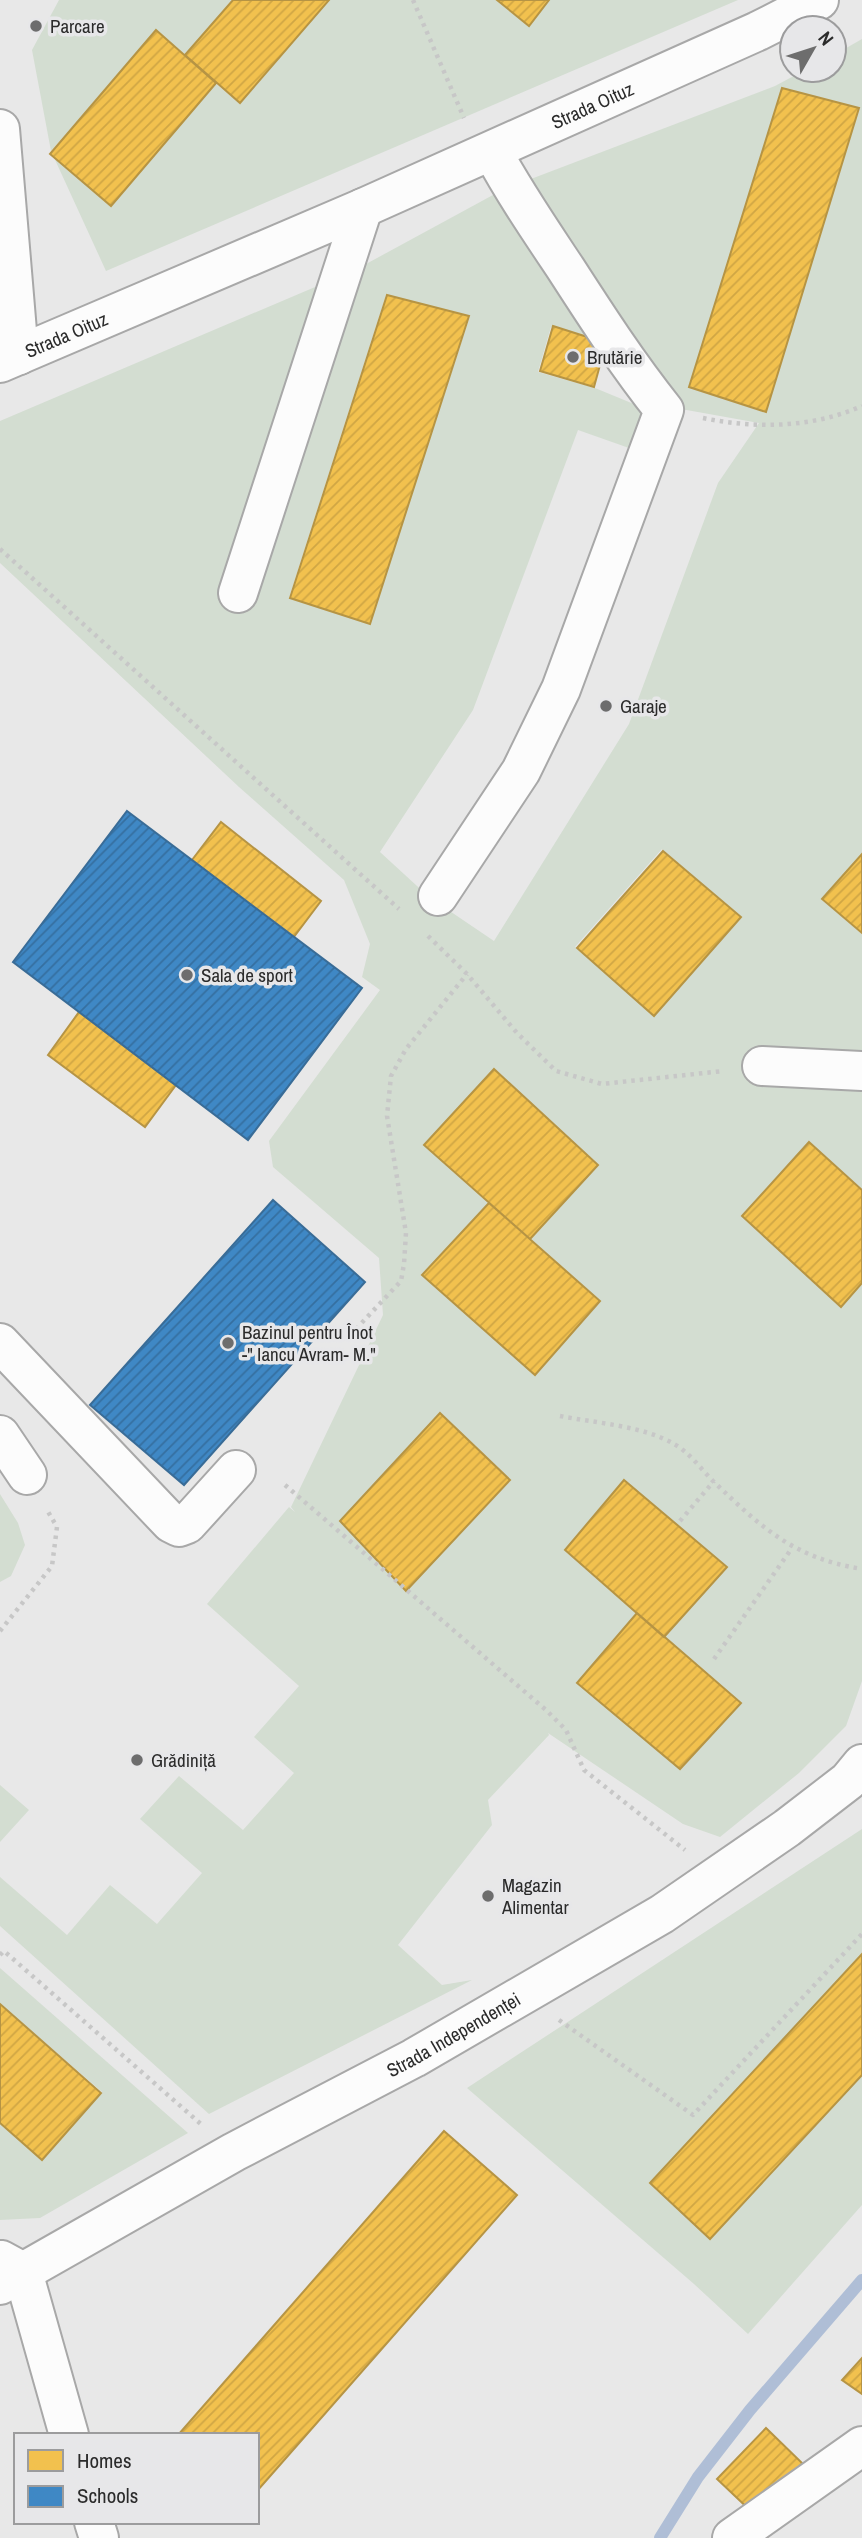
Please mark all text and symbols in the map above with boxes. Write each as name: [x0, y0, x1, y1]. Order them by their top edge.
place label: Parcare: [50, 13, 105, 39]
north arrow: [778, 14, 848, 84]
marker: Parcare: [28, 18, 44, 34]
text: N: [813, 26, 840, 51]
street label: Strada Oituz: [547, 75, 638, 135]
street label: Strada Oituz: [21, 305, 112, 364]
place label: Brutărie: [587, 344, 642, 370]
marker: Brutărie: [565, 349, 581, 365]
place label: Garaje: [620, 693, 667, 719]
marker: Garaje: [598, 698, 614, 714]
place label: Sala de sport: [201, 962, 293, 988]
marker: Sala de sport: [179, 967, 195, 983]
place label: Bazinul pentru Înot -" Iancu Avram- M.": [242, 1319, 376, 1367]
marker: Bazinul pentru Înot -" Iancu Avram- M.": [220, 1335, 236, 1351]
place label: Grădiniță: [151, 1747, 216, 1773]
marker: Grădiniță: [129, 1752, 145, 1768]
place label: Magazin Alimentar: [501, 1872, 569, 1920]
marker: Magazin Alimentar: [480, 1888, 496, 1904]
street label: Strada Independenței: [382, 1986, 525, 2083]
legend: [14, 2433, 259, 2524]
text: Homes: [77, 2446, 132, 2475]
text: Schools: [77, 2481, 138, 2510]

